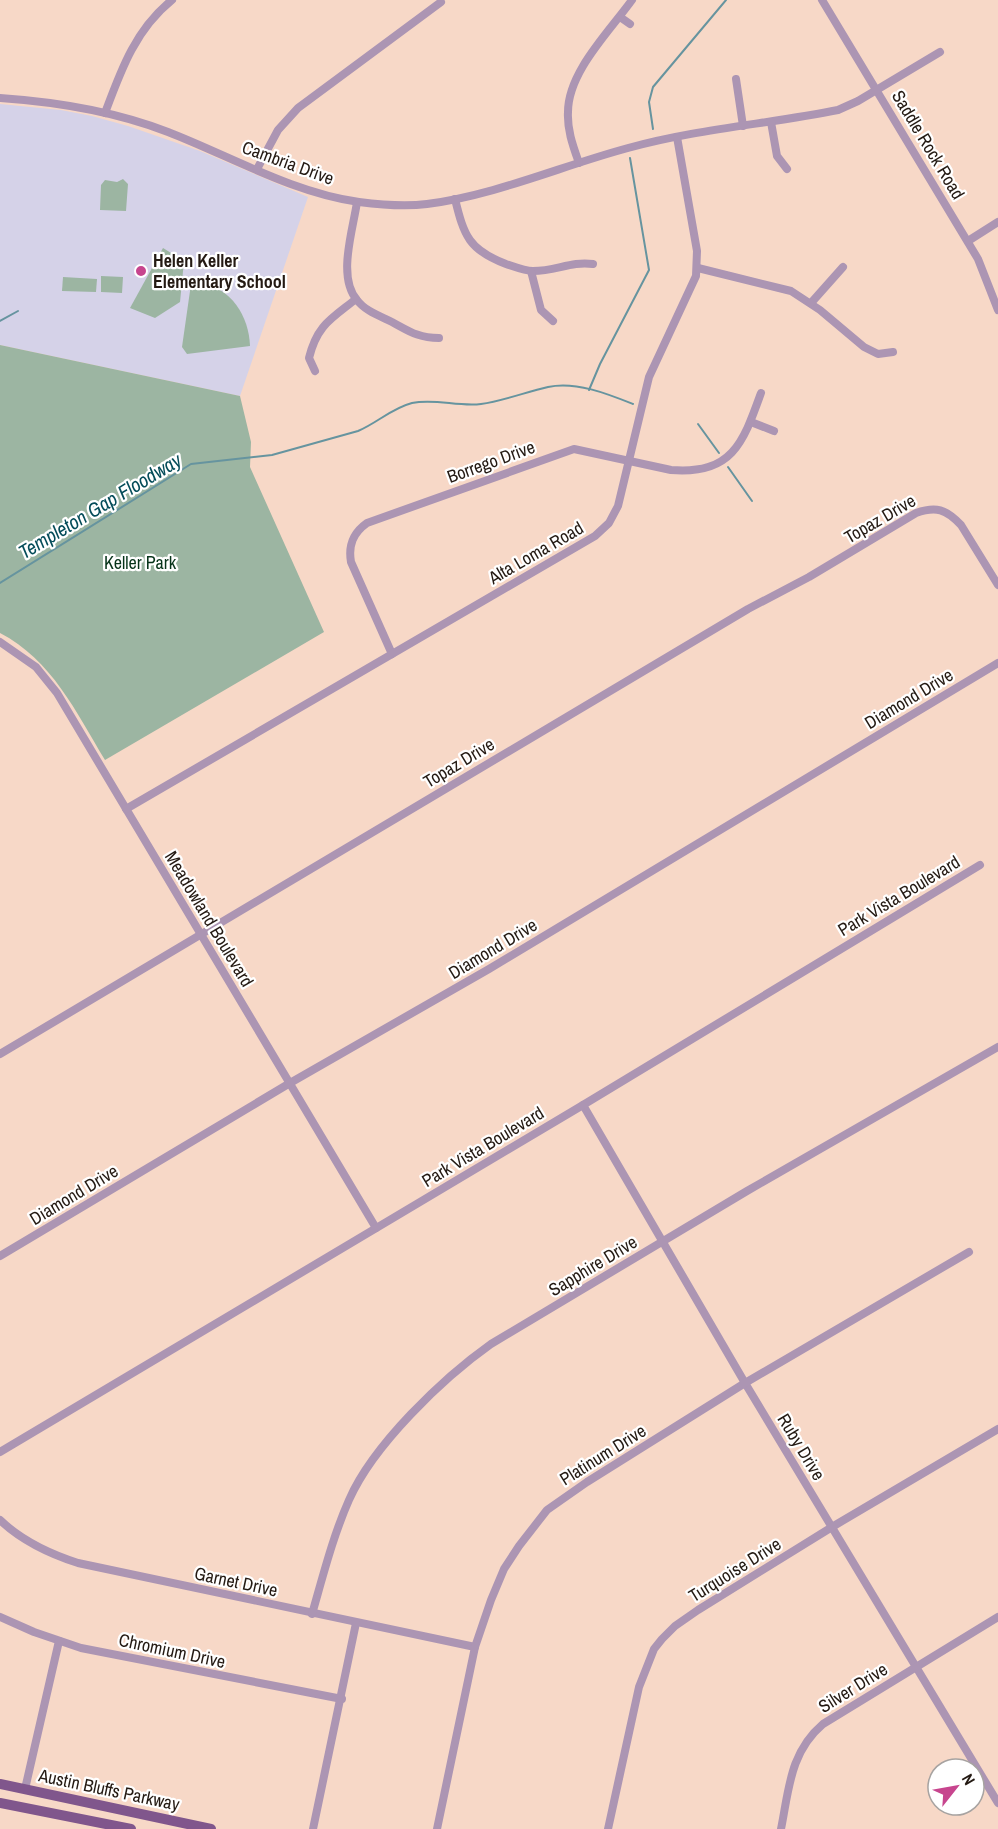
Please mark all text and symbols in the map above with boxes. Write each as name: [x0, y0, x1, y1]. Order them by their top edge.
street label: Saddle Rock Road: [886, 86, 971, 204]
street label: Cambria Drive: [239, 134, 338, 191]
place label: Helen Keller Elementary School: [153, 248, 286, 294]
marker: Helen Keller Elementary School: [134, 264, 148, 278]
street label: Borrego Drive: [443, 434, 538, 489]
water label: Templeton Gap Floodway: [13, 446, 187, 565]
street label: Topaz Drive: [839, 488, 920, 549]
street label: Alta Loma Road: [483, 515, 588, 590]
park label: Keller Park: [104, 550, 177, 575]
street label: Diamond Drive: [860, 662, 958, 735]
street label: Topaz Drive: [419, 732, 499, 794]
street label: Meadowland Boulevard: [159, 846, 260, 991]
street label: Park Vista Boulevard: [833, 849, 964, 942]
street label: Diamond Drive: [444, 912, 542, 985]
street label: Park Vista Boulevard: [417, 1100, 548, 1193]
street label: Diamond Drive: [25, 1158, 123, 1231]
street label: Sapphire Drive: [544, 1229, 642, 1302]
street label: Ruby Drive: [772, 1409, 831, 1485]
street label: Platinum Drive: [555, 1418, 651, 1491]
street label: Turquoise Drive: [684, 1531, 786, 1608]
street label: Garnet Drive: [192, 1560, 280, 1603]
street label: Chromium Drive: [117, 1627, 228, 1674]
street label: Silver Drive: [813, 1657, 892, 1719]
north arrow: [926, 1757, 986, 1817]
street label: Austin Bluffs Parkway: [35, 1762, 182, 1817]
text: N: [957, 1770, 981, 1789]

